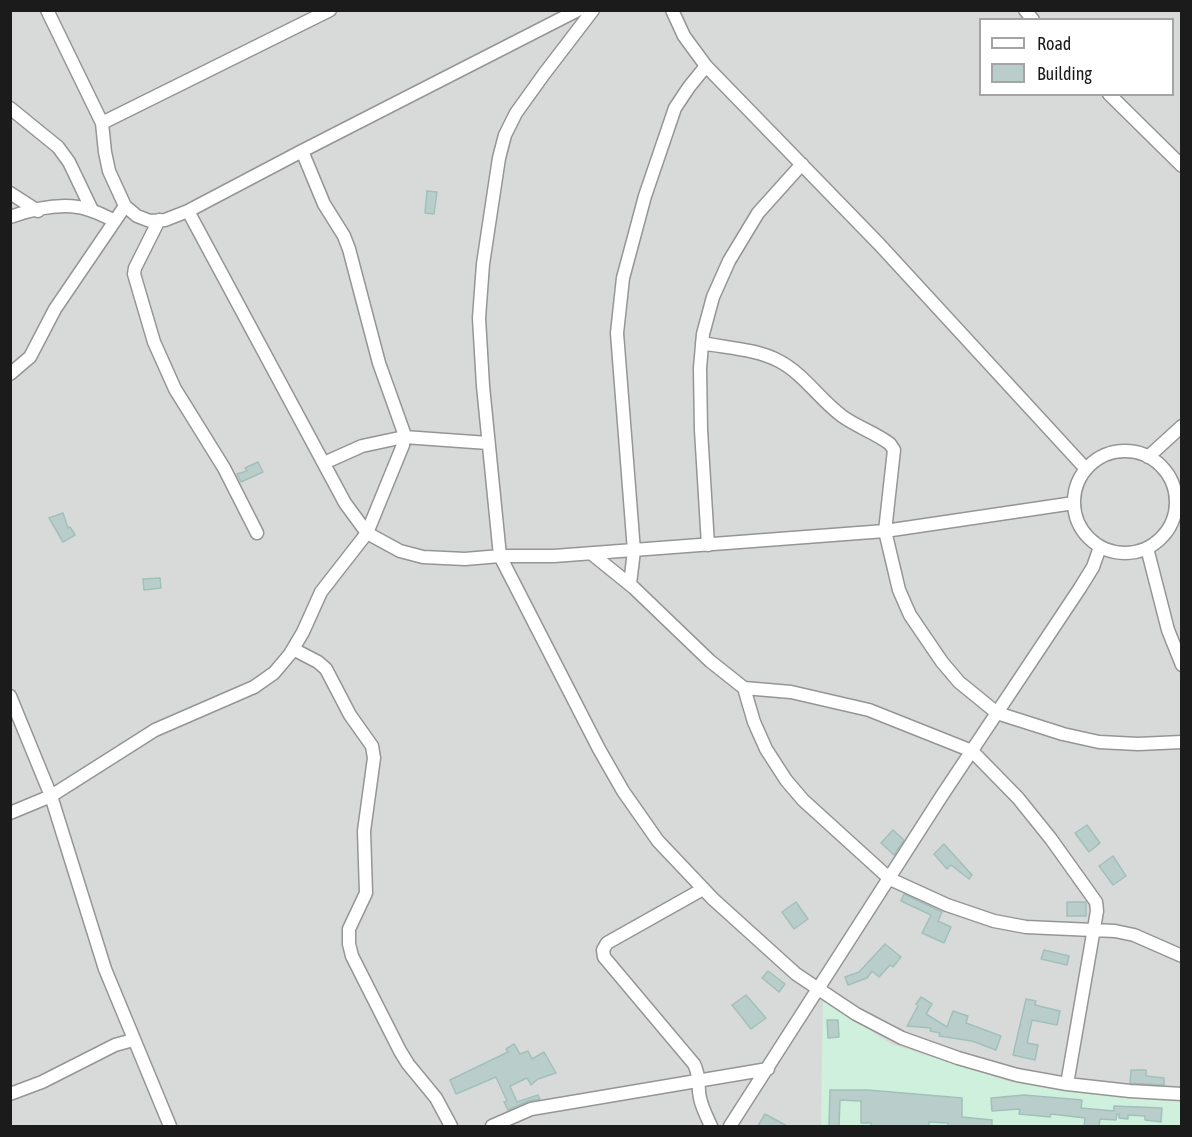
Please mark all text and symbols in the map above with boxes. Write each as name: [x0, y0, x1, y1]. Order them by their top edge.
legend: [979, 18, 1174, 96]
text: Road: [1037, 33, 1071, 54]
text: Building: [1037, 63, 1092, 84]

